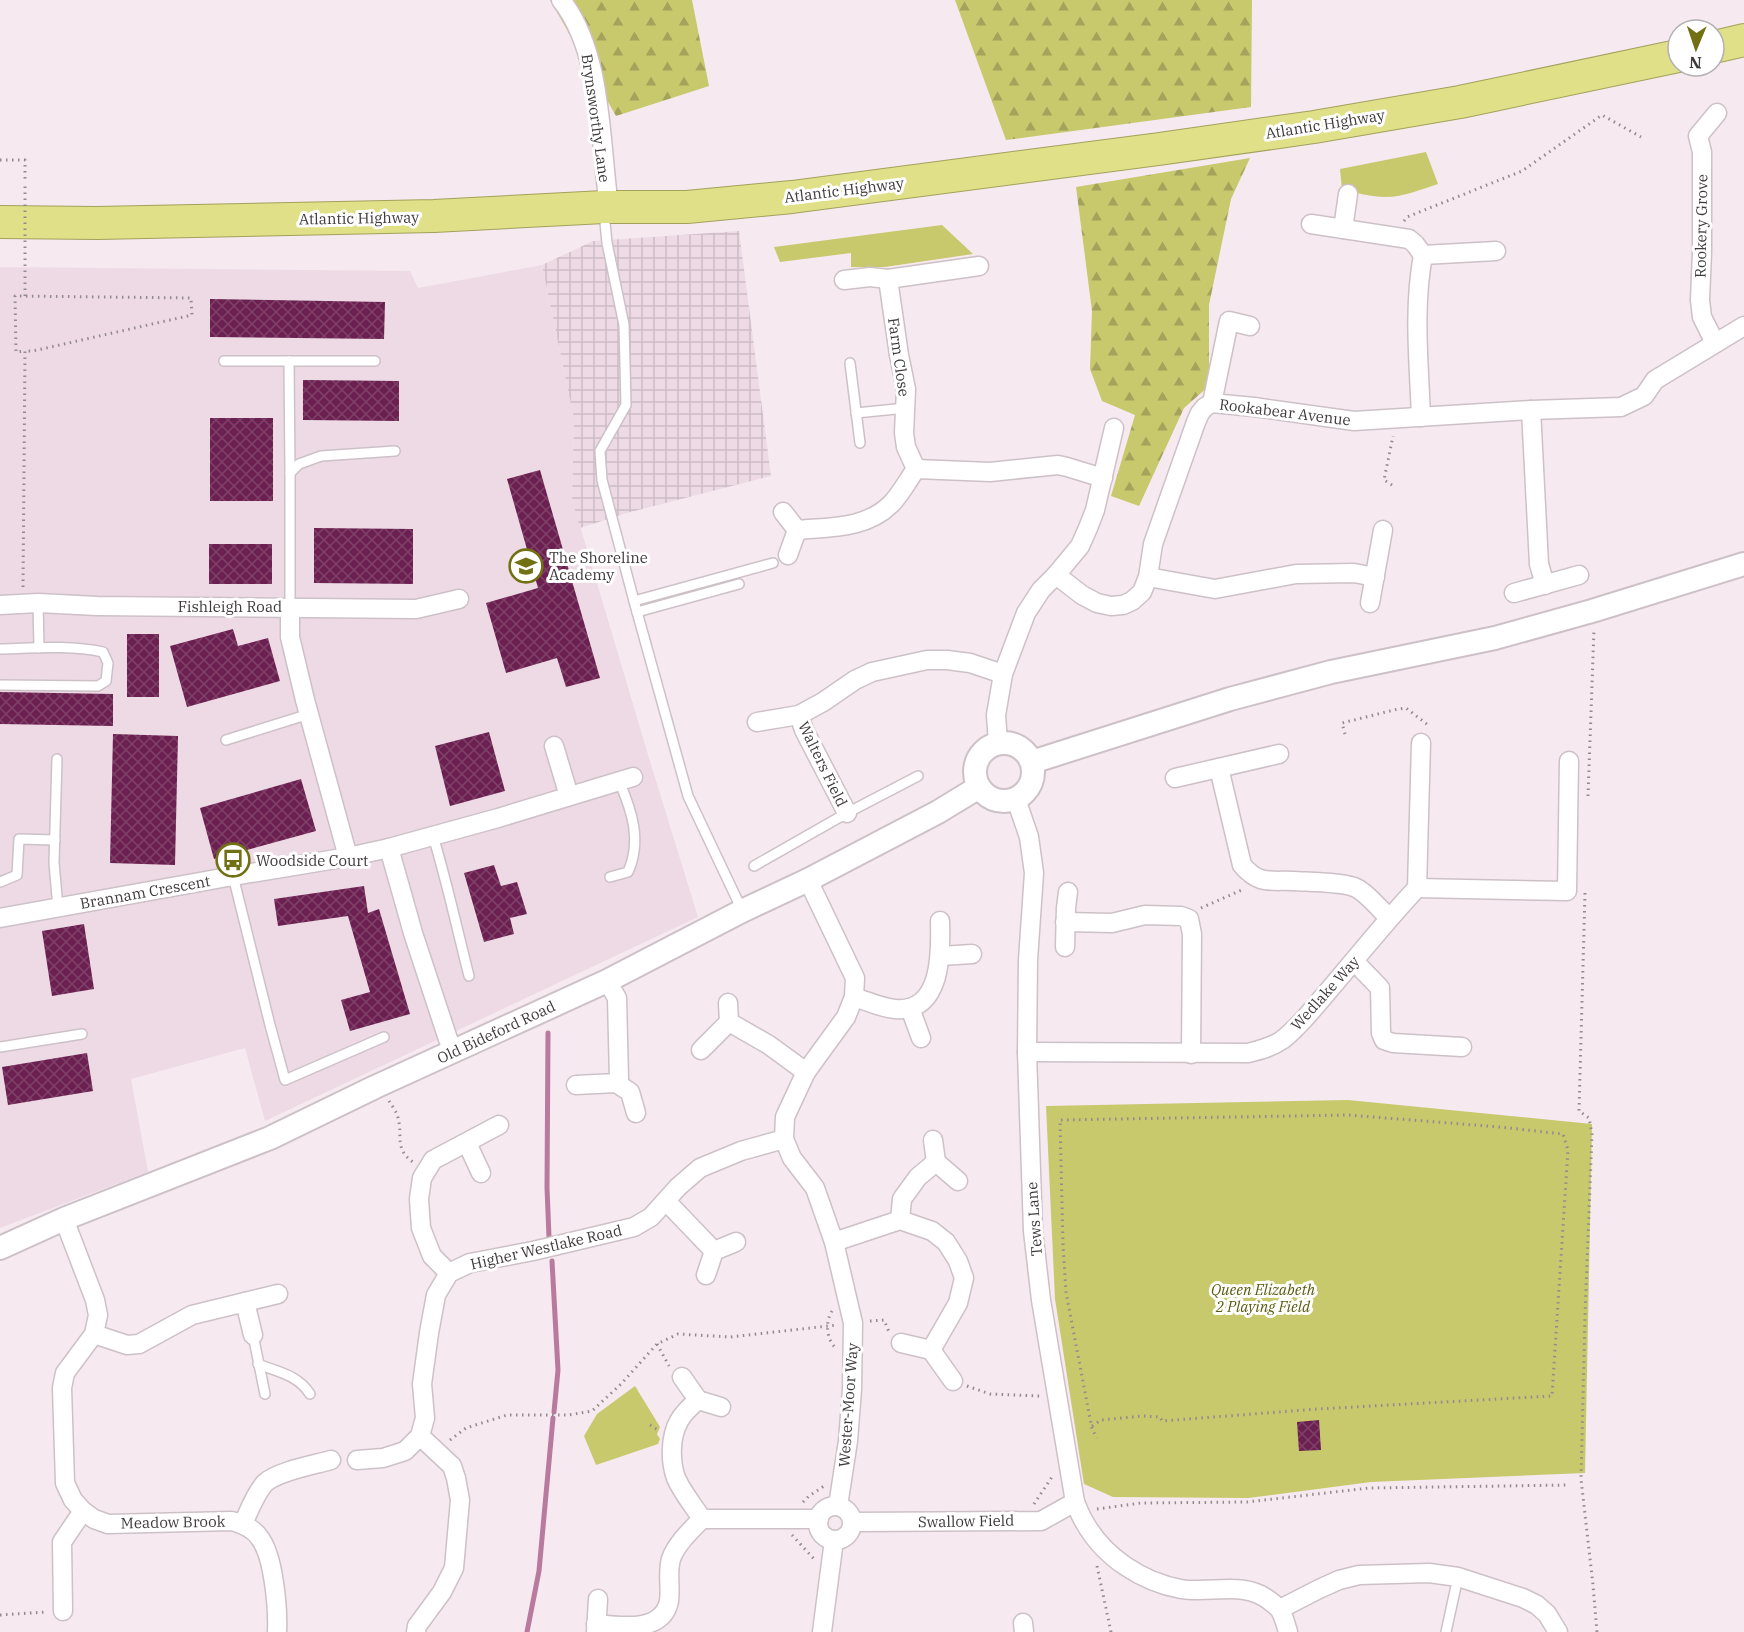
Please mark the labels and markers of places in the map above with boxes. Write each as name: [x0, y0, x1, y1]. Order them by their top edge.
school or university icon: The Shoreline Academy: [508, 548, 544, 584]
place label: The Shoreline Academy: [549, 548, 648, 584]
bus stop icon: Woodside Court: [215, 842, 251, 878]
place label: Woodside Court: [256, 851, 368, 870]

